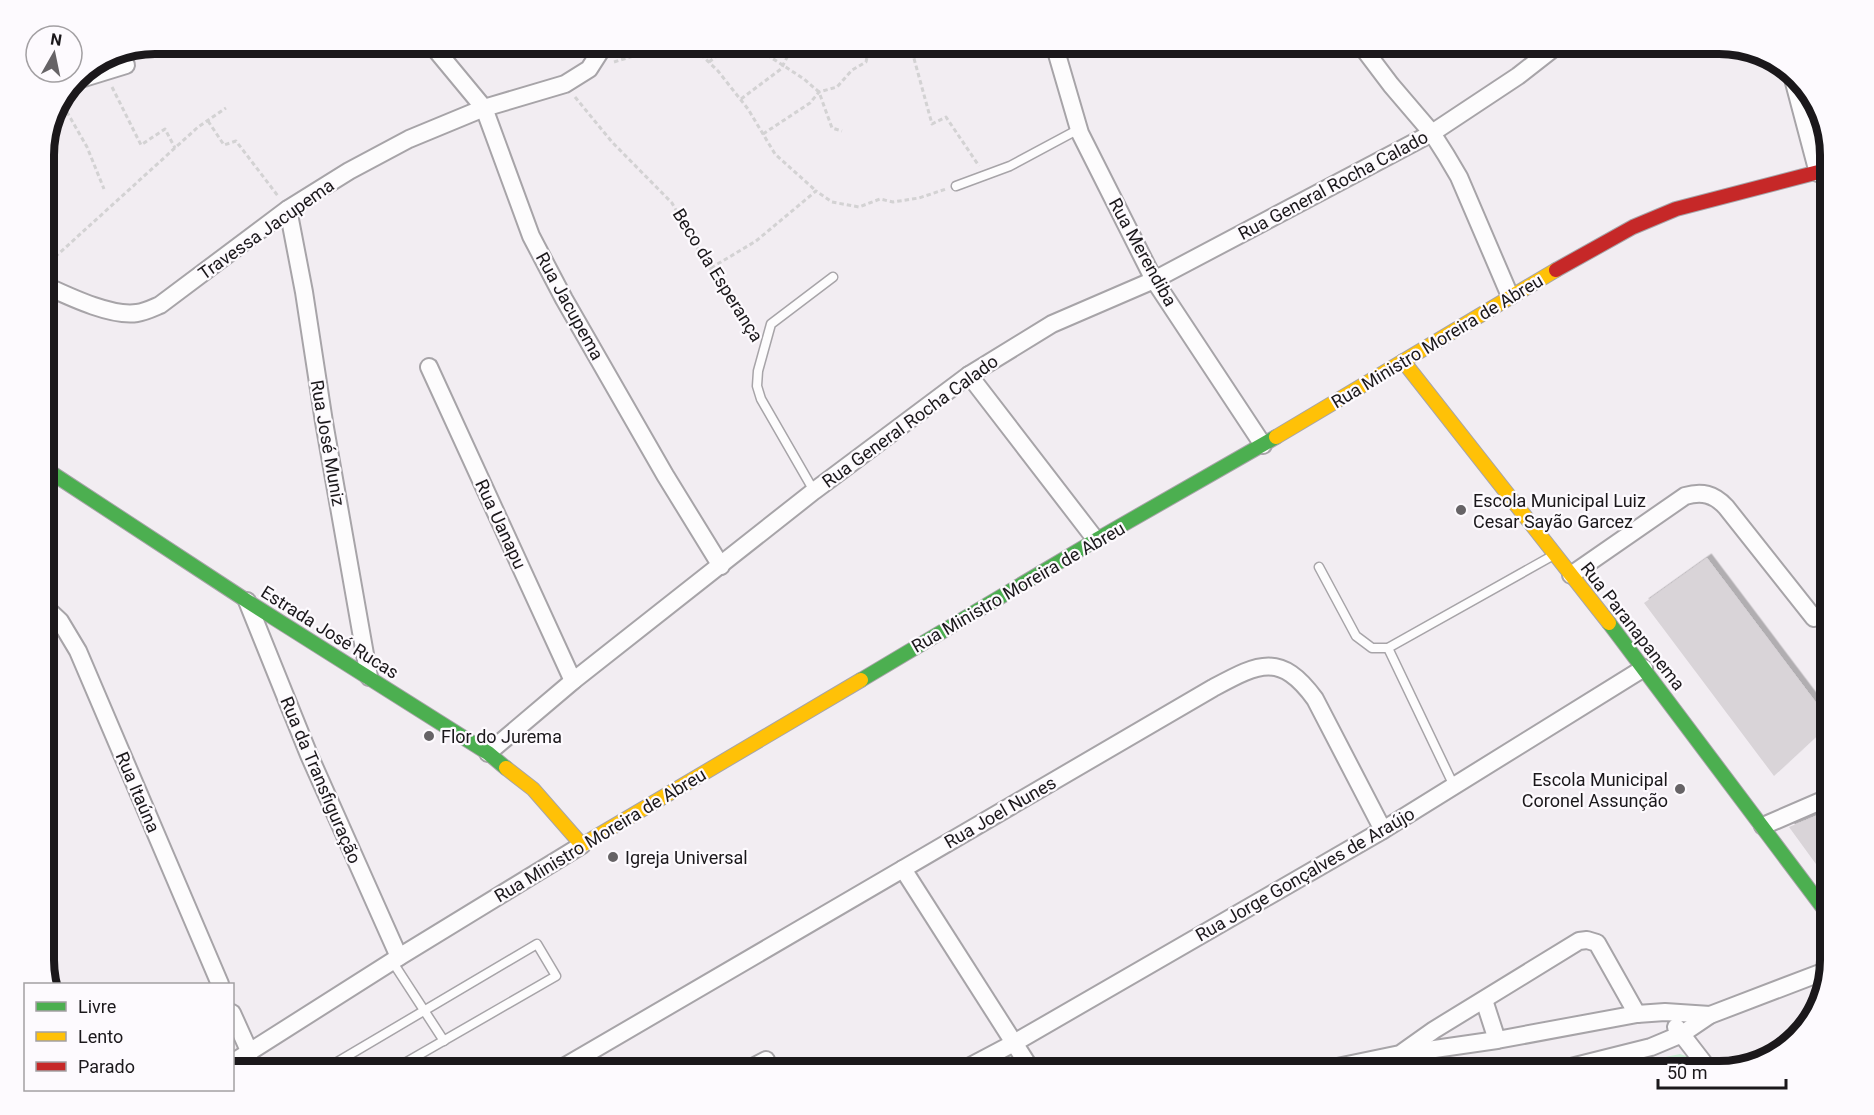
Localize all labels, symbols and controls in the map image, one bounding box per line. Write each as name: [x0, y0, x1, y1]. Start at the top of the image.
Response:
north arrow: [24, 24, 84, 84]
text: N: [49, 29, 63, 50]
street label: Rua General Rocha Calado: [1234, 126, 1432, 244]
street label: Travessa Jacupema: [194, 174, 338, 284]
street label: Rua Merendiba: [1105, 194, 1181, 310]
street label: Beco da Esperança: [669, 204, 767, 346]
street label: Rua Jacupema: [532, 249, 608, 363]
street label: Rua Ministro Moreira de Abreu: [1328, 269, 1546, 413]
street label: Rua General Rocha Calado: [818, 350, 1002, 492]
street label: Rua José Muniz: [307, 378, 349, 508]
street label: Rua Uanapu: [471, 476, 531, 572]
place label: Escola Municipal Luiz Cesar Sayão Garcez: [1473, 490, 1646, 532]
marker: Escola Municipal Luiz Cesar Sayão Garcez: [1454, 503, 1468, 517]
street label: Rua Ministro Moreira de Abreu: [908, 517, 1128, 657]
street label: Rua Paranapanema: [1577, 558, 1689, 694]
street label: Estrada José Rucas: [257, 581, 403, 683]
street label: Rua da Transfiguração: [276, 693, 366, 867]
place label: Flor do Jurema: [441, 726, 562, 747]
marker: Flor do Jurema: [422, 729, 436, 743]
street label: Rua Itaúna: [112, 749, 164, 835]
street label: Rua Ministro Moreira de Abreu: [491, 763, 709, 907]
place label: Escola Municipal Coronel Assunção: [1522, 769, 1668, 811]
street label: Rua Joel Nunes: [940, 772, 1060, 852]
marker: Escola Municipal Coronel Assunção: [1673, 782, 1687, 796]
street label: Rua Jorge Gonçalves de Araújo: [1192, 803, 1418, 945]
place label: Igreja Universal: [625, 847, 748, 868]
marker: Igreja Universal: [606, 850, 620, 864]
legend: [24, 983, 234, 1091]
text: Livre: [78, 996, 116, 1017]
text: Lento: [78, 1026, 123, 1047]
scale bar: [1658, 1052, 1786, 1090]
text: Parado: [78, 1056, 135, 1077]
text: 50 m: [1667, 1062, 1707, 1083]

